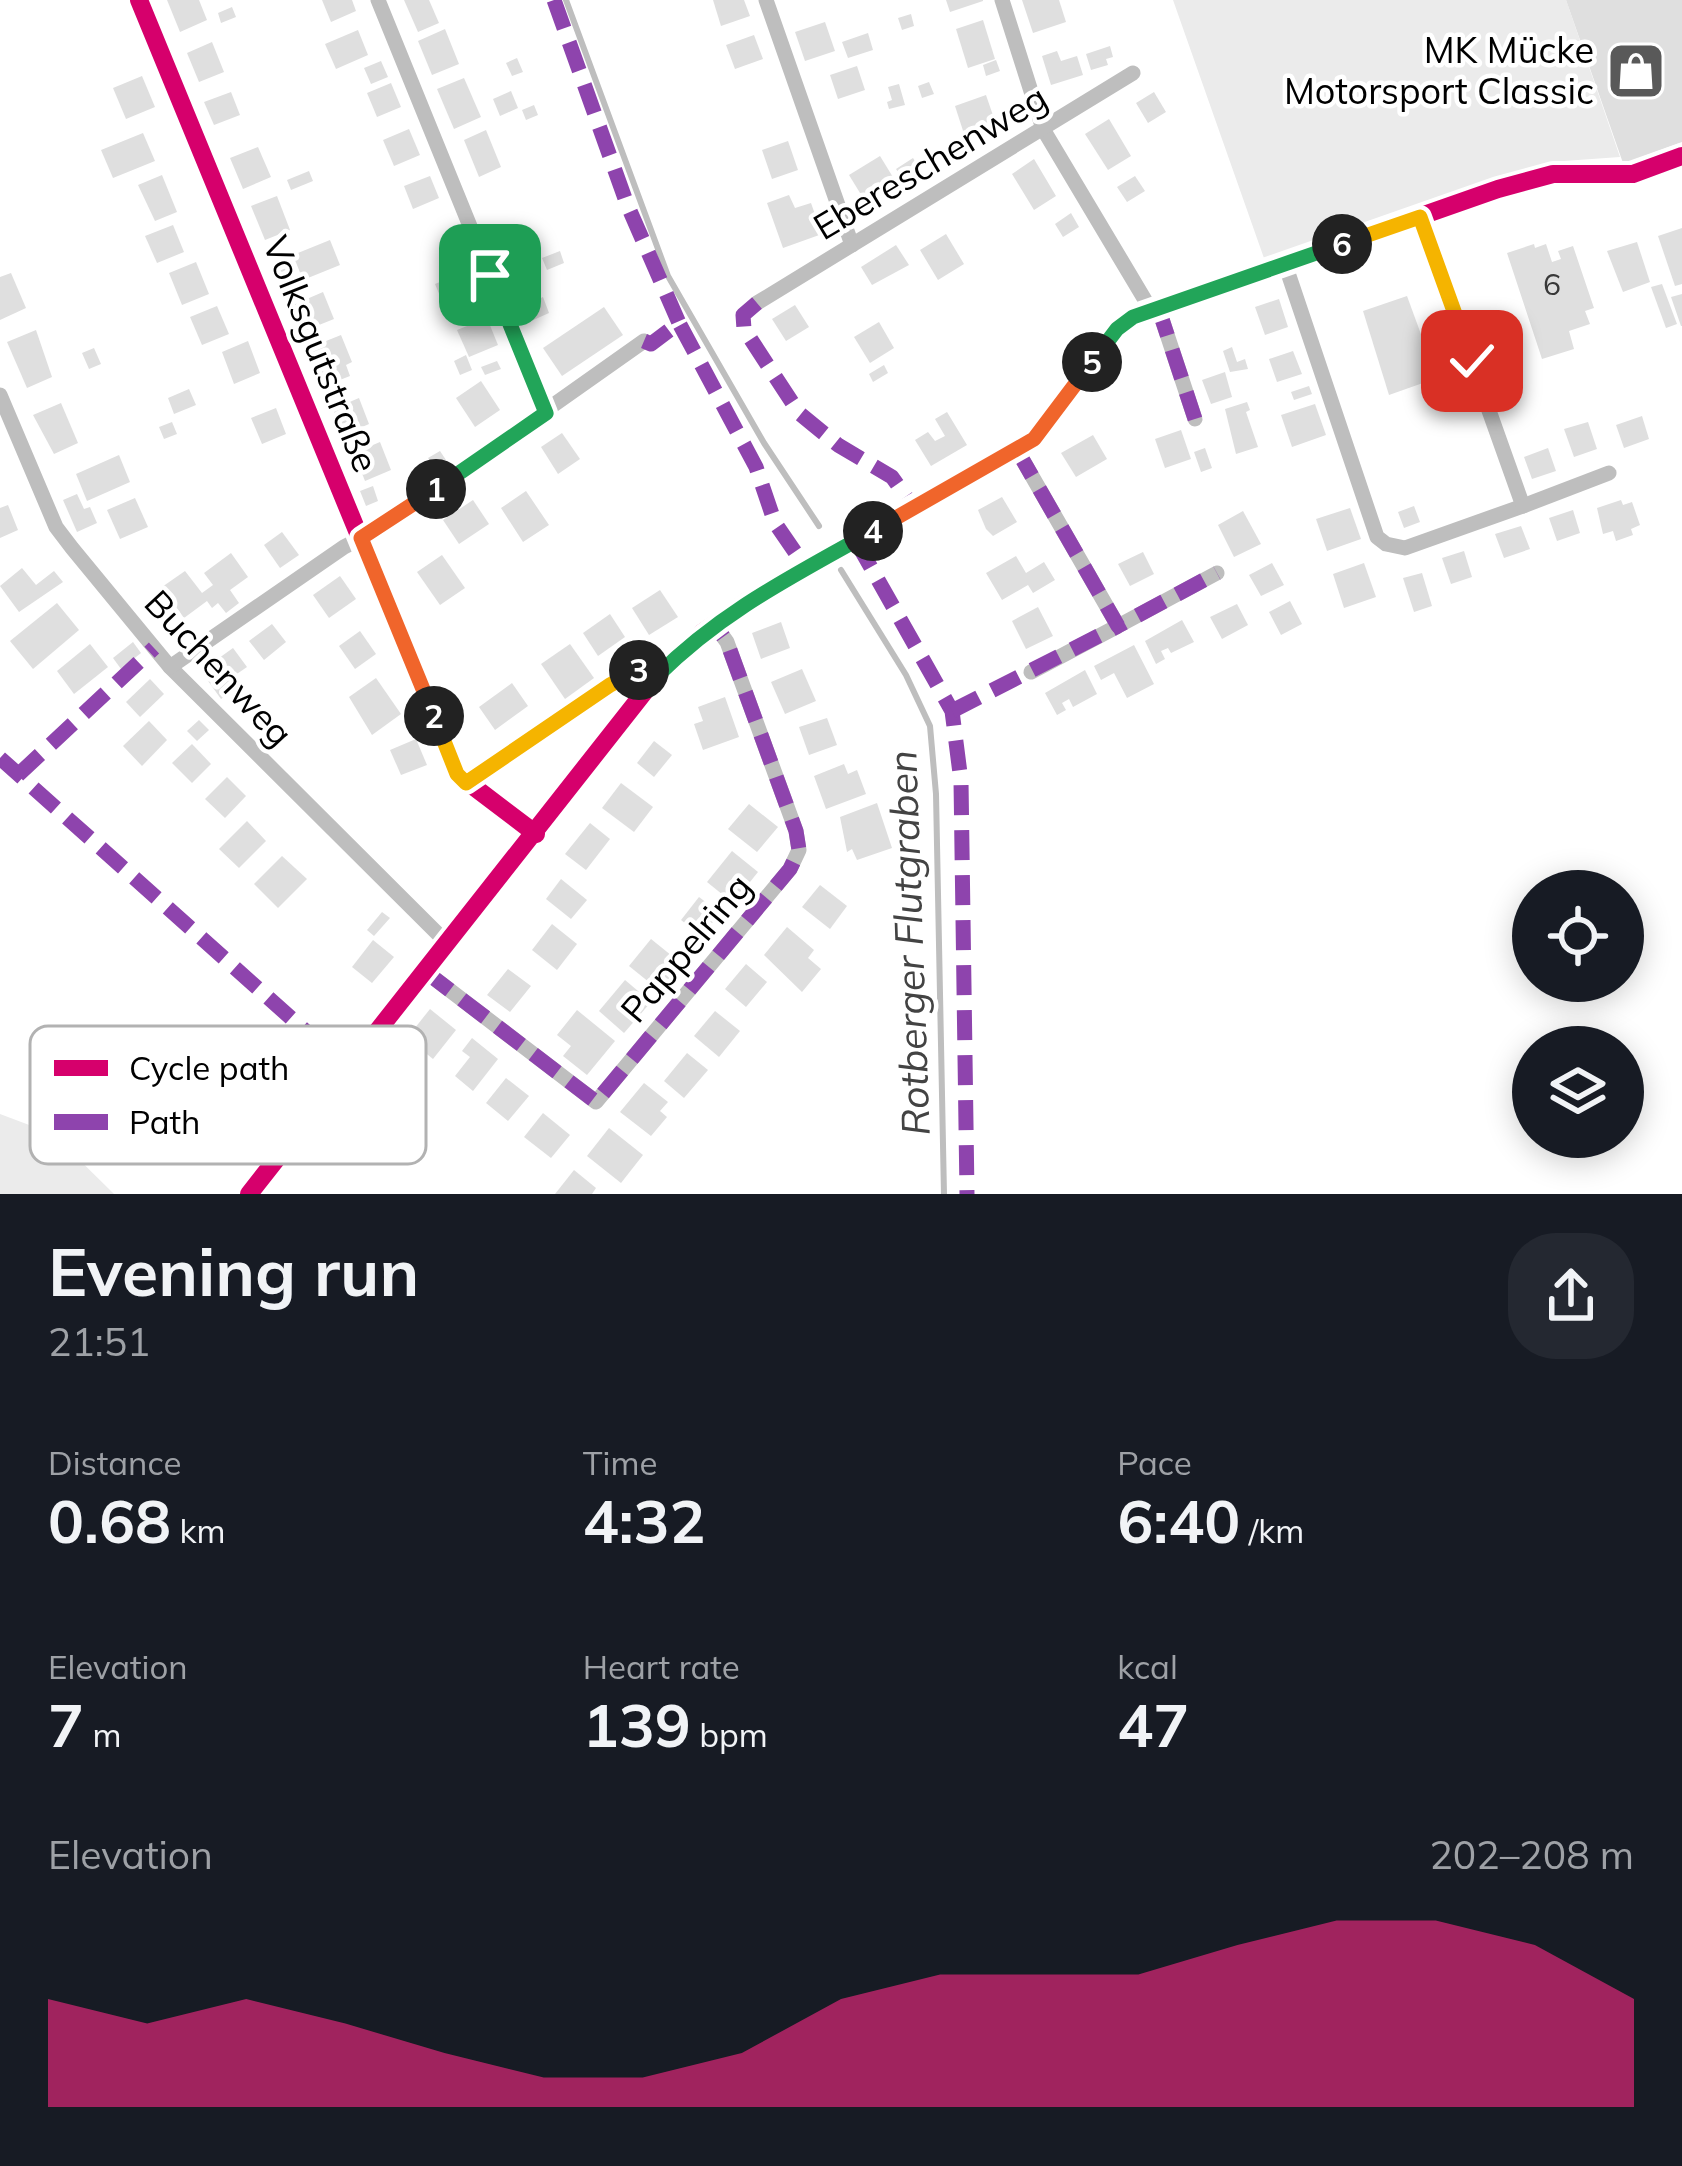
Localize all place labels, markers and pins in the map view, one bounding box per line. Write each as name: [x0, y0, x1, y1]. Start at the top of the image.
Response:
place label: MK Mücke Motorsport Classic: [1284, 27, 1594, 113]
shop icon: MK Mücke Motorsport Classic: [1605, 40, 1667, 102]
pin: 6: [1312, 214, 1372, 274]
pin: [439, 224, 541, 326]
pin: [1421, 310, 1523, 412]
pin: 5: [1062, 332, 1122, 392]
pin: 1: [406, 459, 466, 519]
pin: 4: [843, 501, 903, 561]
pin: 3: [609, 640, 669, 700]
pin: 2: [404, 686, 464, 746]

